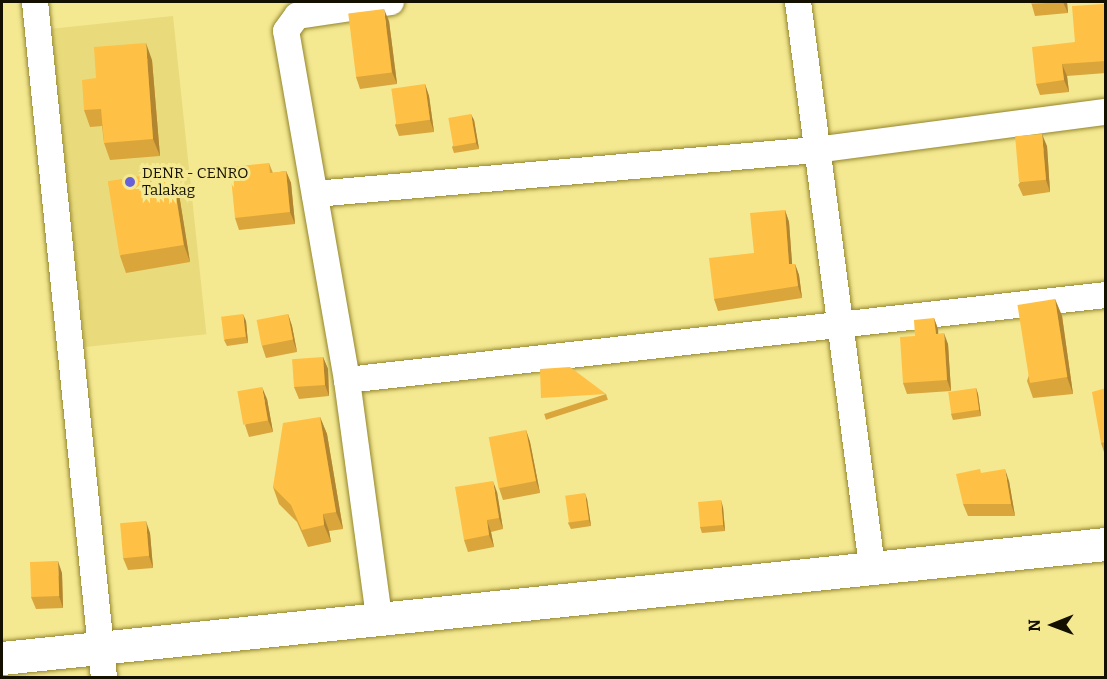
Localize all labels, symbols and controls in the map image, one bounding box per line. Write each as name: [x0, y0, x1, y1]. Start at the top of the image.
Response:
place label: DENR - CENRO Talakag: [142, 164, 248, 199]
marker: DENR - CENRO Talakag: [123, 175, 137, 189]
north arrow: [1023, 595, 1083, 655]
text: N: [1025, 619, 1044, 632]

